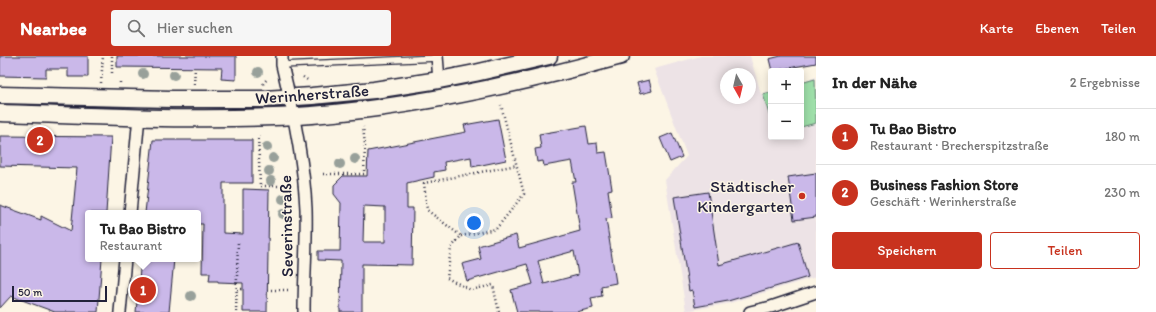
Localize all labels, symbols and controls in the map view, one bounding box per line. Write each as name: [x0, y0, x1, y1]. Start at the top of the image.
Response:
search box: [111, 10, 391, 46]
text: Nearbee: [20, 17, 87, 40]
icon: search: [125, 17, 147, 39]
text: Hier suchen: [157, 19, 233, 37]
text: Karte: [980, 20, 1013, 37]
text: Ebenen: [1035, 20, 1079, 37]
text: Teilen: [1101, 20, 1136, 37]
north arrow: [720, 68, 756, 104]
map controls: [768, 68, 804, 140]
button: +: [768, 68, 804, 104]
text: In der Nähe: [832, 72, 917, 92]
text: 2 Ergebnisse: [1070, 75, 1140, 90]
street label: Werinherstraße: [254, 80, 370, 108]
button: −: [768, 104, 804, 140]
text: Tu Bao Bistro: [870, 120, 956, 138]
pin: 2: [27, 125, 53, 155]
text: 1: [842, 129, 848, 144]
text: 180 m: [1105, 129, 1140, 144]
text: Restaurant · Brecherspitzstraße: [870, 138, 1049, 153]
street label: Severinstraße: [275, 175, 297, 277]
place label: Städtischer Kindergarten: [697, 176, 794, 216]
text: Business Fashion Store: [870, 176, 1018, 194]
text: 2: [842, 185, 848, 200]
text: 230 m: [1104, 185, 1140, 200]
marker: Städtischer Kindergarten: [797, 191, 807, 201]
text: Geschäft · Werinherstraße: [870, 194, 1016, 209]
popup: [85, 210, 201, 262]
your location: [464, 213, 484, 233]
text: Tu Bao Bistro: [100, 220, 186, 238]
button: Speichern: [832, 232, 982, 269]
button: Teilen: [990, 232, 1140, 269]
text: Restaurant: [100, 238, 162, 253]
pin: 1: [130, 275, 156, 305]
scale bar: [12, 284, 107, 303]
text: 50 m: [18, 286, 42, 299]

